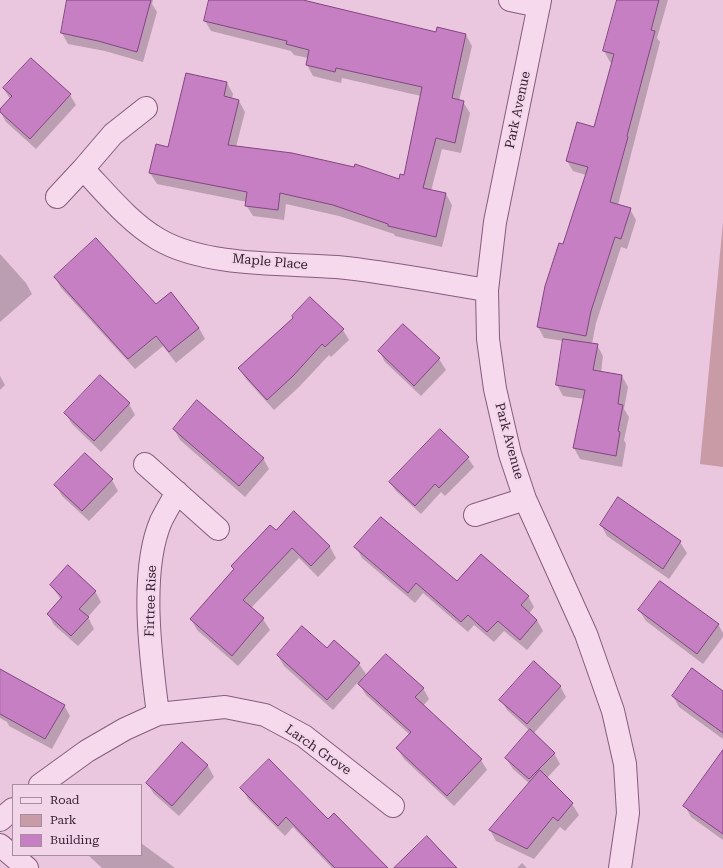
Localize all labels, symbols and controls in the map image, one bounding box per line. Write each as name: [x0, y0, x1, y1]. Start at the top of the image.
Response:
street label: Park Avenue: [502, 70, 534, 150]
street label: Maple Place: [232, 251, 308, 273]
street label: Park Avenue: [491, 401, 527, 481]
street label: Firtree Rise: [142, 565, 160, 637]
street label: Larch Grove: [282, 722, 354, 778]
legend: [12, 784, 142, 856]
text: Road: [50, 793, 79, 807]
text: Park: [50, 813, 76, 827]
text: Building: [50, 833, 99, 847]

